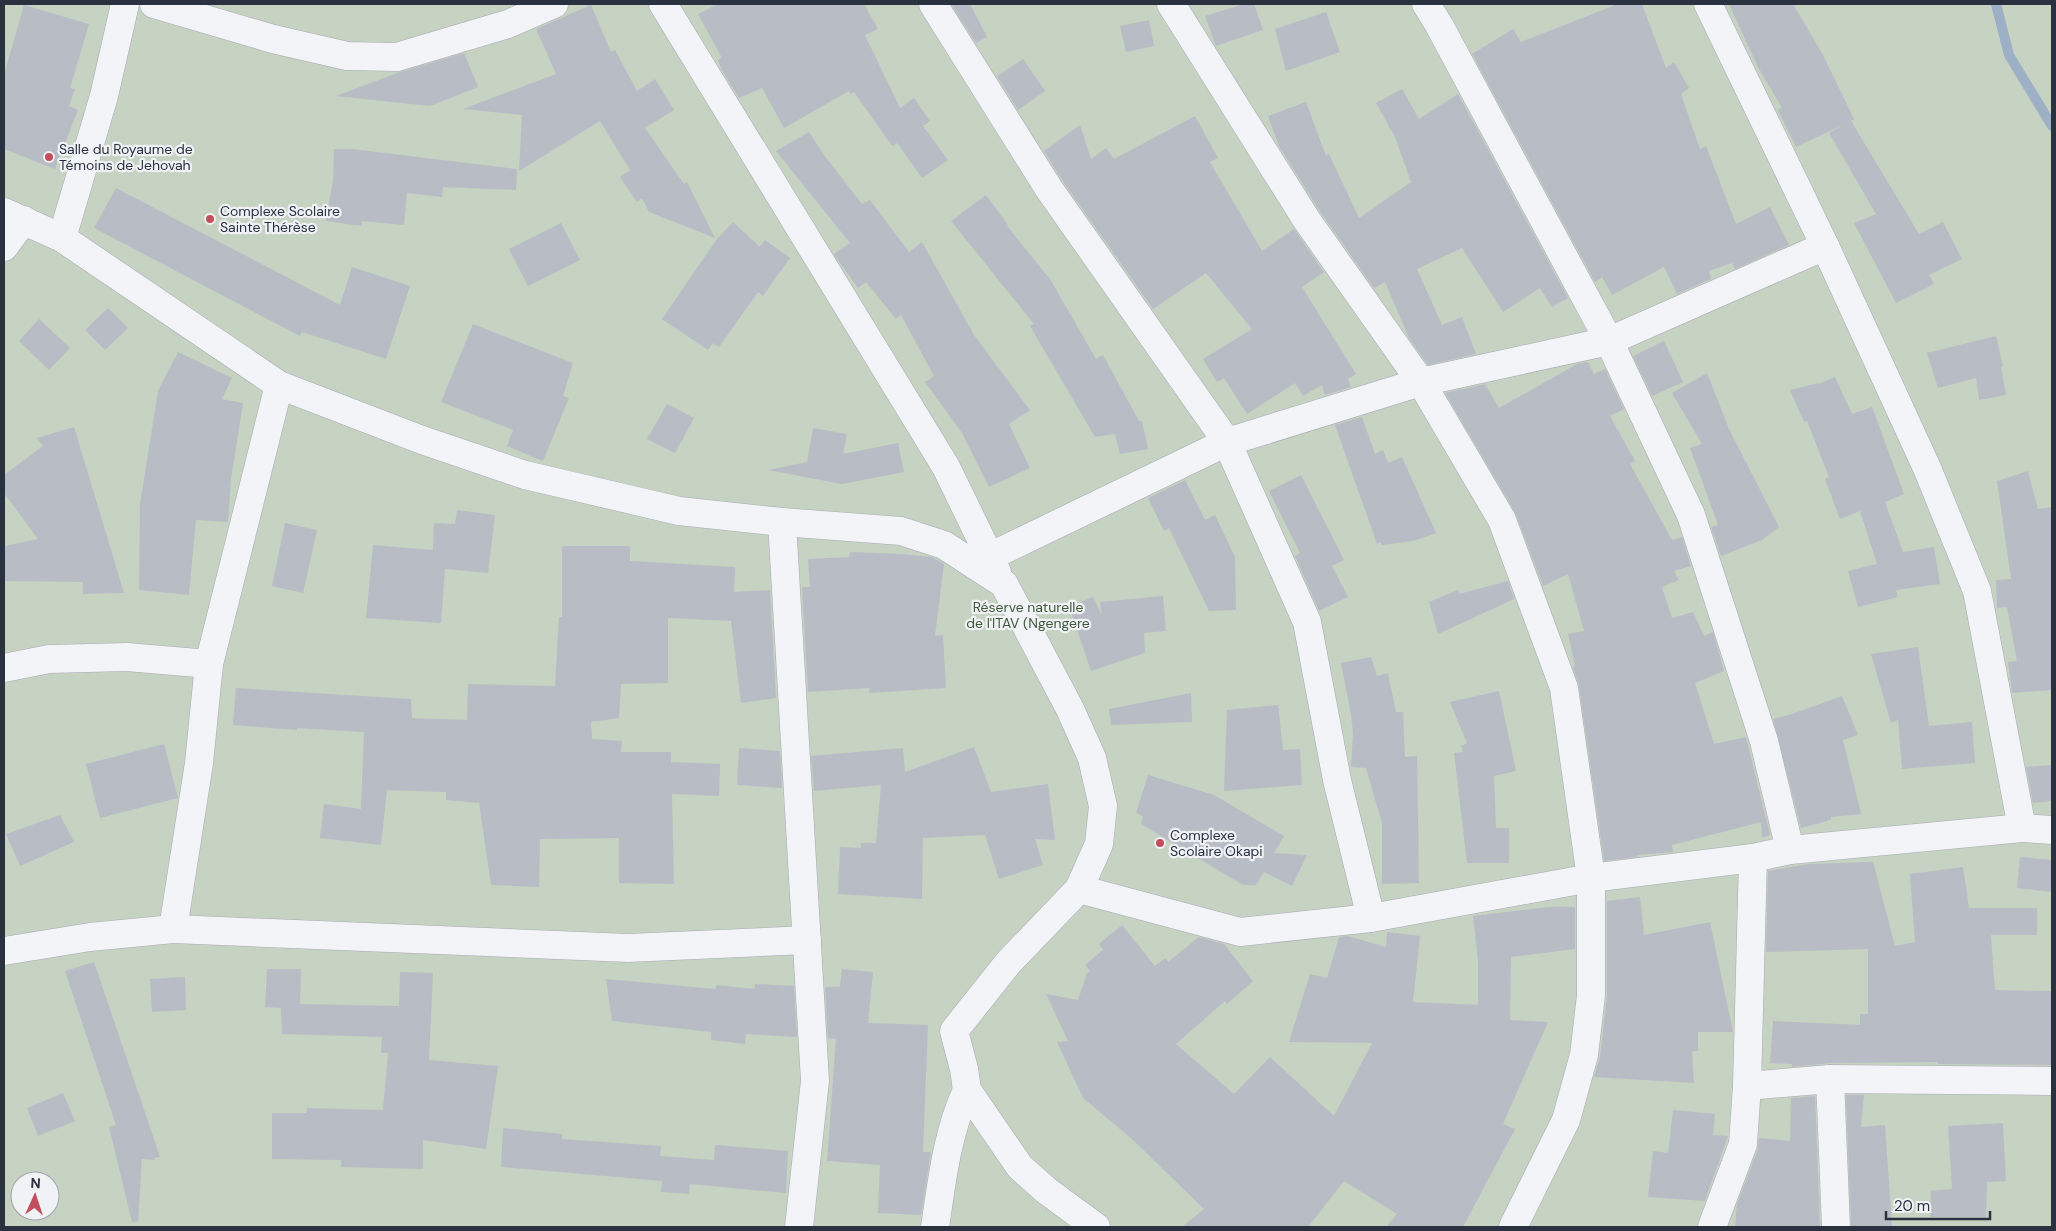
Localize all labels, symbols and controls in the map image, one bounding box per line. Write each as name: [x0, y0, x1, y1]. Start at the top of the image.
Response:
place label: Salle du Royaume de Témoins de Jehovah: [59, 140, 193, 174]
marker: Salle du Royaume de Témoins de Jehovah: [43, 151, 55, 163]
place label: Complexe Scolaire Sainte Thérèse: [220, 202, 340, 236]
marker: Complexe Scolaire Sainte Thérèse: [204, 213, 216, 225]
park label: Réserve naturelle de l'ITAV (Ngengere: [966, 598, 1090, 632]
place label: Complexe Scolaire Okapi: [1170, 826, 1263, 860]
marker: Complexe Scolaire Okapi: [1154, 837, 1166, 849]
north arrow: [10, 1171, 60, 1221]
text: N: [30, 1174, 41, 1192]
scale bar: [1886, 1188, 1990, 1220]
text: 20 m: [1894, 1196, 1930, 1216]

